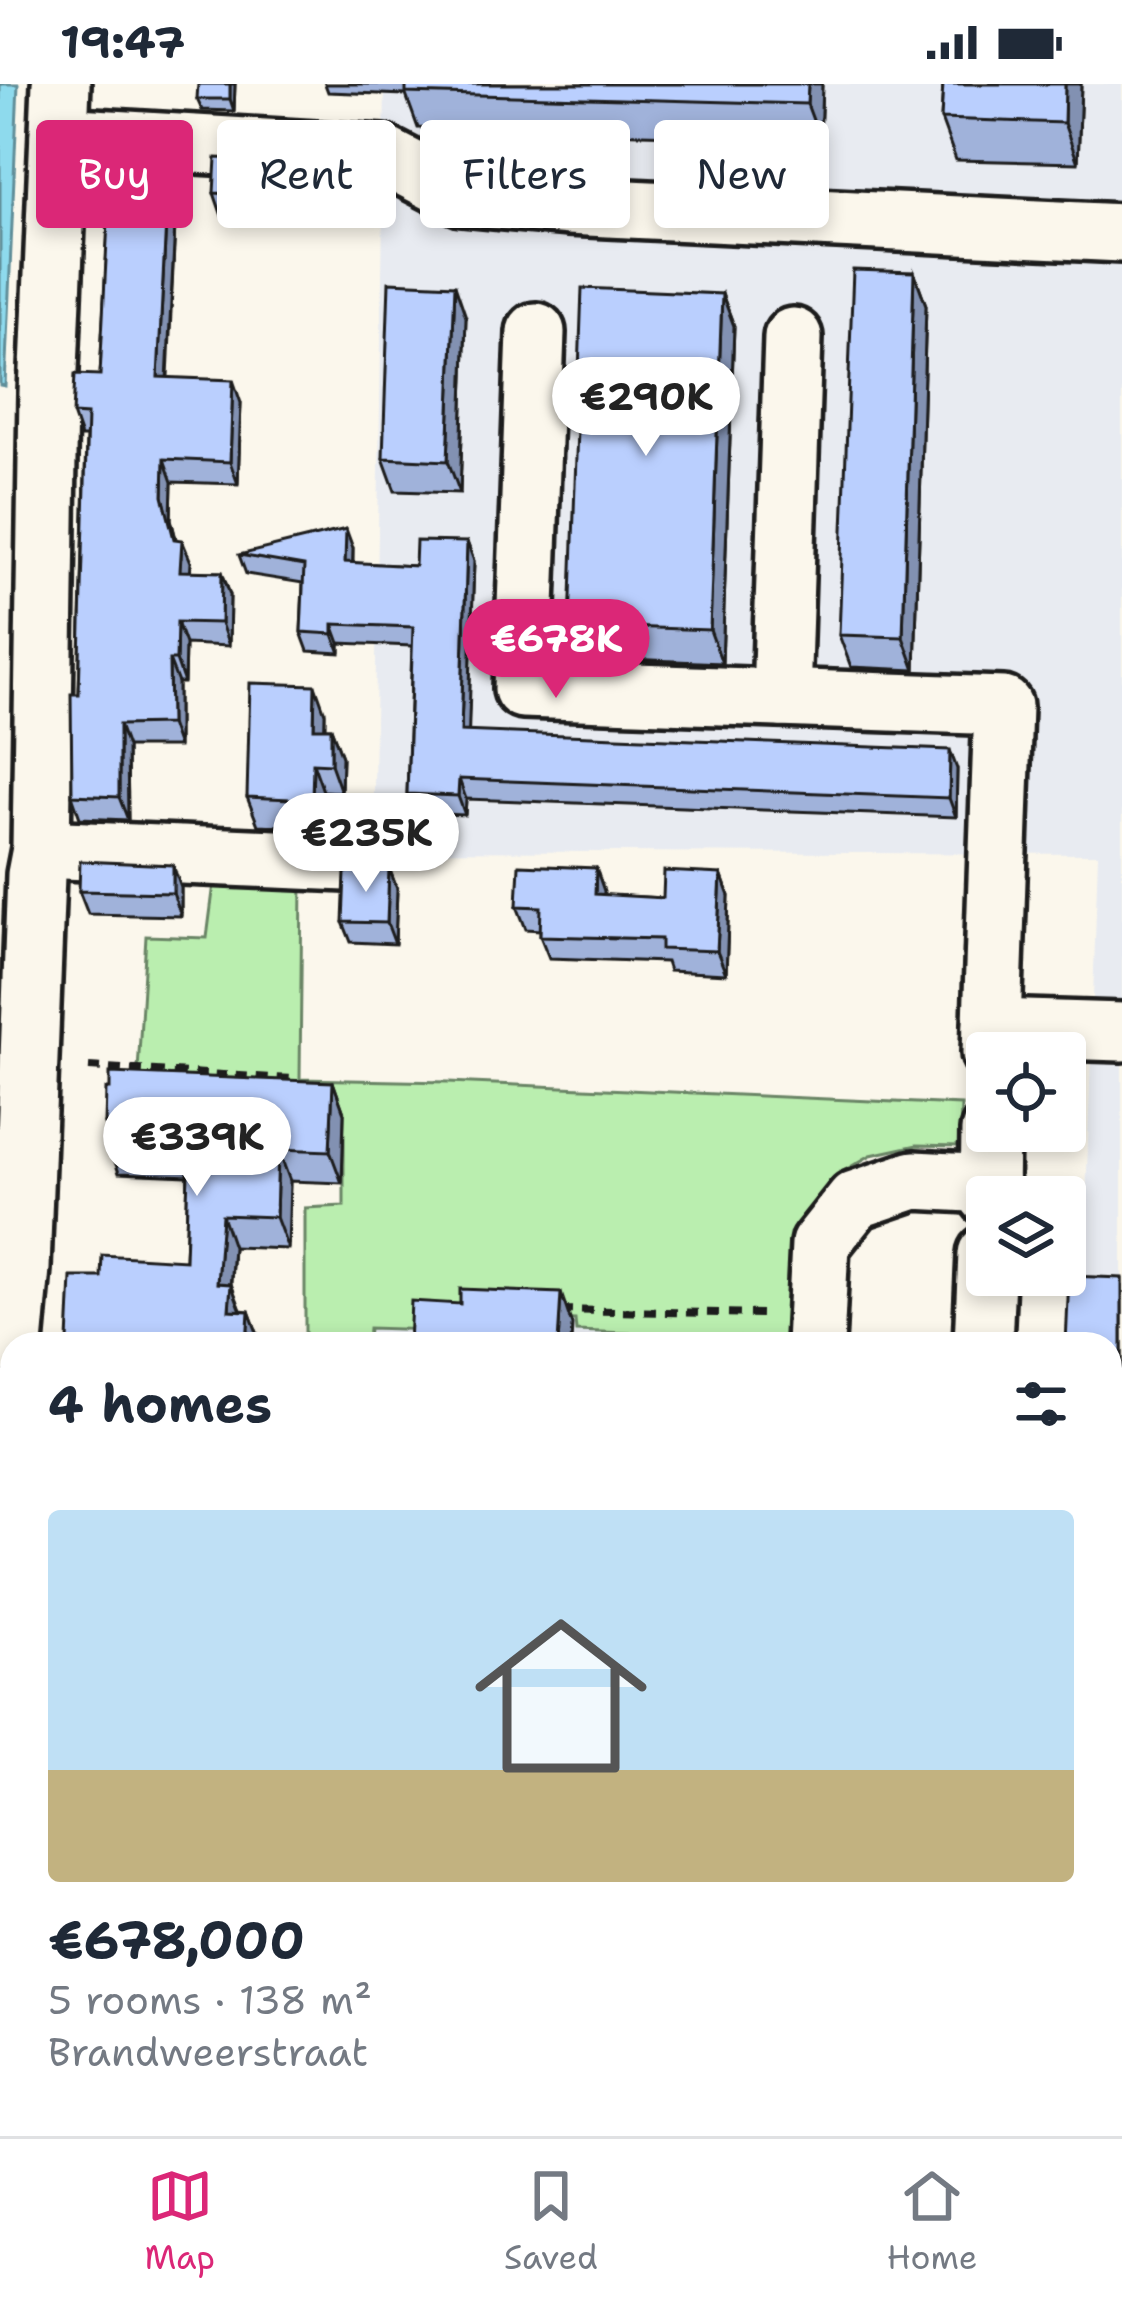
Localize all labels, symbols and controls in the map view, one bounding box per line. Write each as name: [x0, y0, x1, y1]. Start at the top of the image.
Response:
text: 19:47: [60, 12, 185, 72]
chip: Buy: [36, 120, 193, 228]
chip: Rent: [217, 120, 396, 228]
chip: Filters: [420, 120, 630, 228]
chip: New: [654, 120, 829, 228]
pin: €290K: [562, 357, 730, 459]
text: €290K: [579, 370, 713, 422]
pin: €678K: [472, 599, 640, 701]
text: €678K: [490, 612, 622, 664]
pin: €235K: [282, 793, 450, 895]
text: €235K: [300, 806, 432, 858]
map controls: [966, 1032, 1086, 1296]
button: locate: [966, 1032, 1086, 1152]
pin: €339K: [113, 1097, 281, 1199]
text: €339K: [130, 1110, 264, 1162]
button: layers: [966, 1176, 1086, 1296]
text: 4 homes: [48, 1370, 272, 1438]
icon: filters: [1008, 1371, 1074, 1437]
icon: home: [453, 1588, 669, 1804]
text: €678,000: [48, 1906, 305, 1974]
text: 5 rooms · 138 m²: [48, 1974, 372, 2026]
text: Brandweerstraat: [48, 2026, 368, 2078]
tab: Map: [144, 2163, 215, 2280]
tab: Saved: [504, 2163, 598, 2280]
tab: Home: [887, 2163, 977, 2280]

